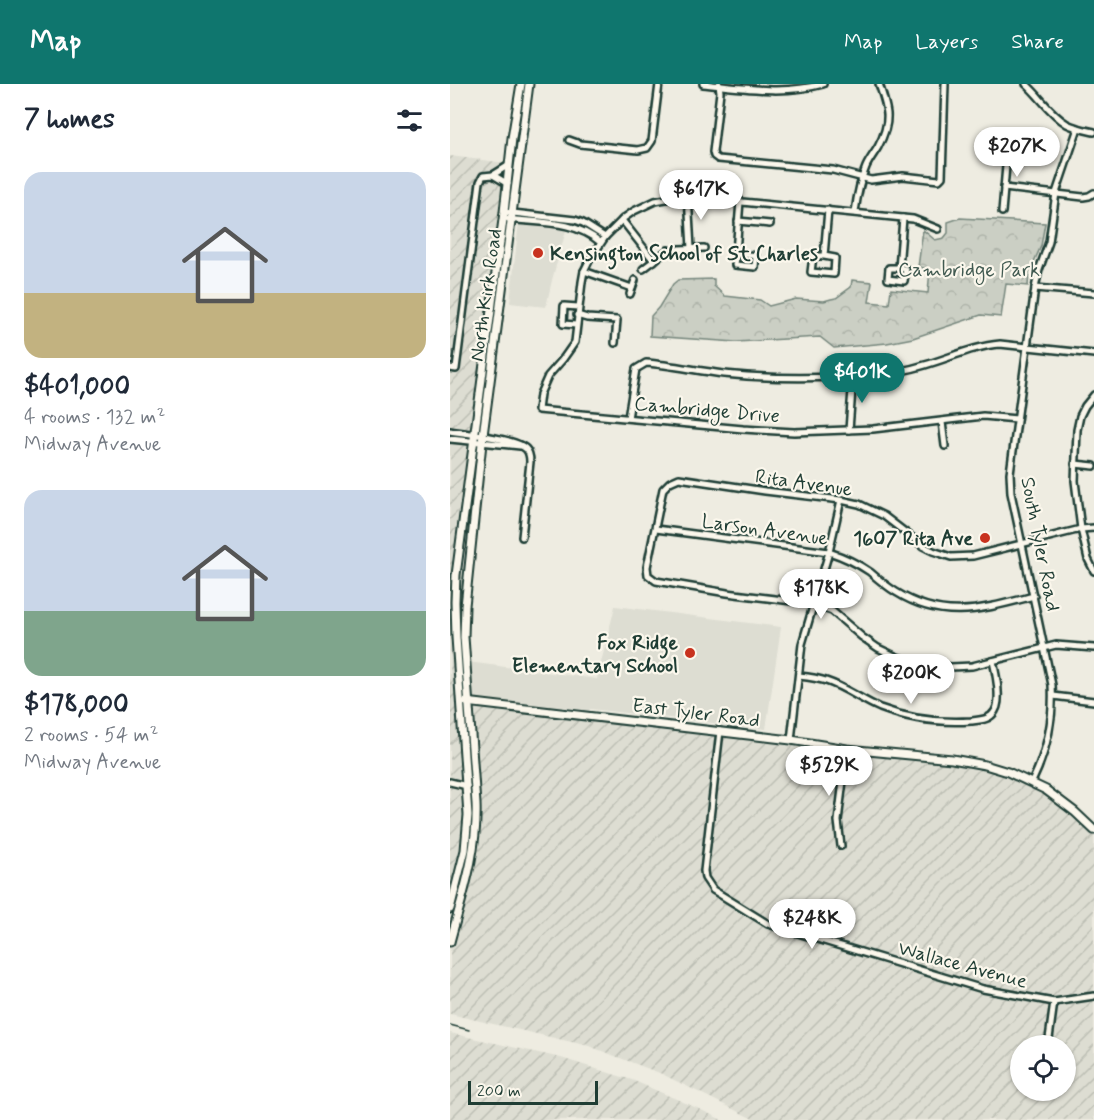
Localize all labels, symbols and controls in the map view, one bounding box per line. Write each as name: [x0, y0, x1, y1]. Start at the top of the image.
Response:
text: Map: [30, 24, 81, 61]
text: Map: [844, 28, 882, 56]
text: Layers: [915, 28, 978, 56]
text: Share: [1011, 28, 1064, 56]
text: 7 homes: [24, 103, 115, 137]
icon: filters: [393, 104, 426, 137]
pin: $207K: [975, 127, 1059, 178]
text: $207K: [988, 133, 1046, 160]
pin: $617K: [659, 170, 743, 221]
text: $617K: [673, 176, 729, 203]
icon: home: [171, 211, 279, 319]
street label: North Kirk Road: [464, 227, 509, 363]
place label: Kensington School of St Charles: [550, 241, 818, 270]
marker: Kensington School of St Charles: [531, 246, 545, 260]
park label: Cambridge Park: [898, 257, 1040, 285]
pin: $401K: [820, 353, 904, 404]
text: $401K: [834, 359, 890, 386]
text: $401,000: [24, 370, 130, 404]
street label: Cambridge Drive: [633, 391, 781, 431]
text: 4 rooms · 132 m²: [24, 404, 165, 431]
text: Midway Avenue: [24, 431, 161, 458]
street label: Rita Avenue: [753, 463, 854, 504]
street label: South Tyler Road: [1013, 475, 1066, 614]
street label: Larson Avenue: [700, 508, 830, 553]
place label: 1607 Rita Ave: [853, 526, 973, 553]
icon: home: [171, 529, 279, 637]
marker: 1607 Rita Ave: [978, 531, 992, 545]
pin: $178K: [779, 569, 863, 620]
text: $178K: [793, 575, 849, 602]
place label: Fox Ridge Elementary School: [512, 630, 679, 680]
marker: Fox Ridge Elementary School: [683, 646, 697, 660]
pin: $200K: [869, 654, 953, 705]
text: $200K: [881, 660, 941, 687]
text: $178,000: [24, 688, 129, 722]
street label: East Tyler Road: [631, 692, 761, 735]
text: 2 rooms · 54 m²: [24, 722, 158, 749]
pin: $529K: [787, 746, 871, 797]
text: Midway Avenue: [24, 749, 161, 776]
text: $529K: [800, 752, 858, 779]
pin: $248K: [770, 899, 854, 950]
text: $248K: [783, 905, 841, 932]
street label: Wallace Avenue: [895, 935, 1030, 996]
map controls: [1010, 1035, 1076, 1101]
button: locate: [1010, 1035, 1076, 1101]
scale bar: [468, 1078, 598, 1106]
text: 200 m: [477, 1081, 521, 1102]

